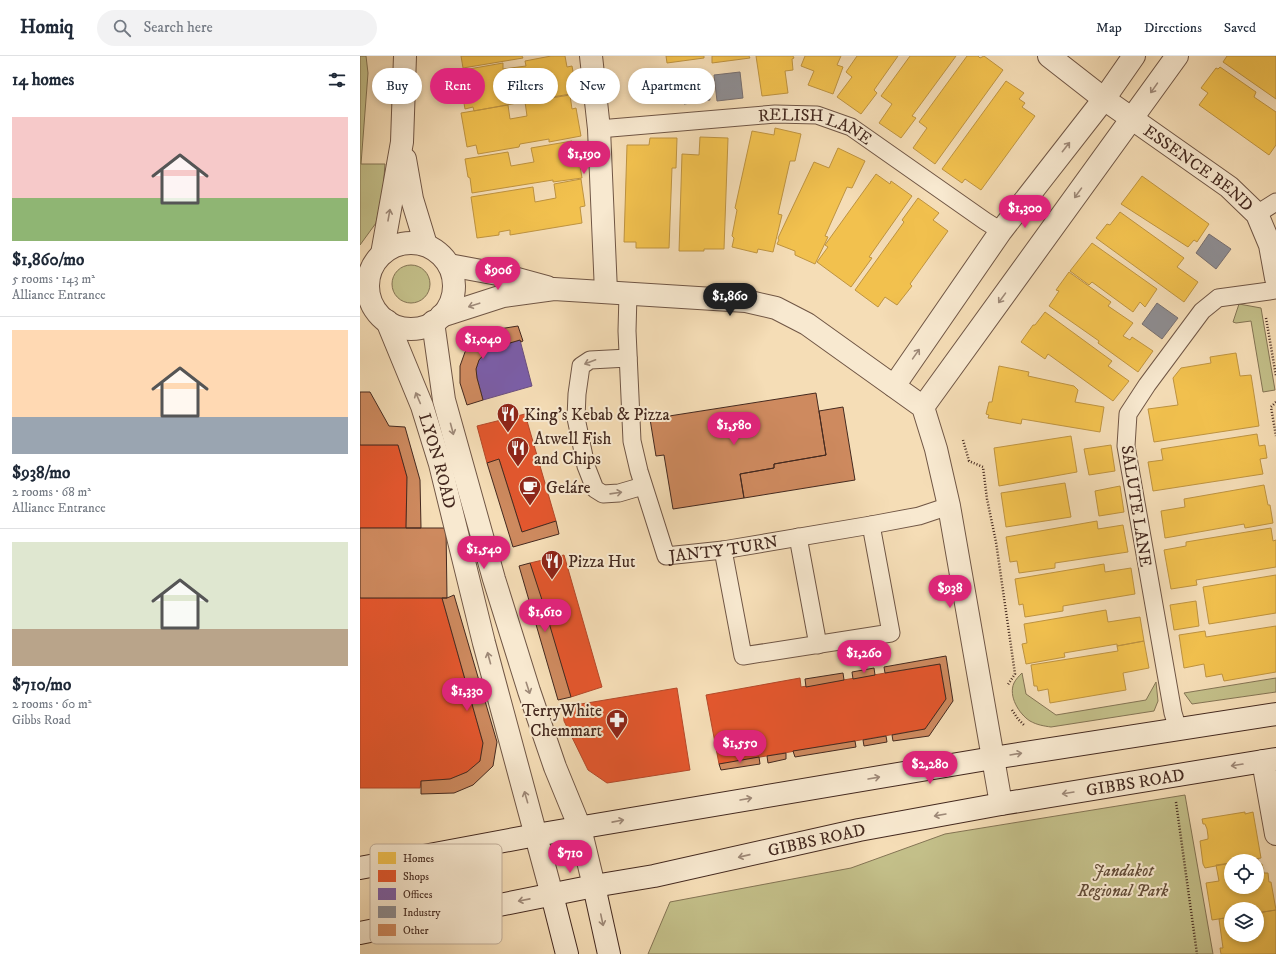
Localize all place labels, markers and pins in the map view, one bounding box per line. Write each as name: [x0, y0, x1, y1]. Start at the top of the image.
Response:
pin: $1,190: [551, 141, 617, 175]
pin: $1,300: [992, 195, 1058, 229]
pin: $906: [474, 257, 522, 291]
pin: $1,860: [697, 283, 763, 317]
pin: $1,040: [450, 326, 516, 360]
restaurant icon: King's Kebab & Pizza: [495, 401, 521, 434]
place label: King's Kebab & Pizza: [524, 404, 670, 426]
pin: $1,580: [701, 412, 767, 446]
place label: Atwell Fish and Chips: [534, 428, 611, 470]
restaurant icon: Atwell Fish and Chips: [505, 435, 531, 468]
cafe icon: Geláre: [517, 474, 543, 507]
place label: Geláre: [546, 477, 591, 499]
pin: $1,540: [451, 536, 517, 570]
restaurant icon: Pizza Hut: [539, 548, 565, 581]
place label: Pizza Hut: [568, 551, 636, 573]
pin: $938: [926, 575, 974, 609]
pin: $1,610: [512, 599, 578, 633]
pin: $1,260: [831, 640, 897, 674]
pin: $1,330: [434, 678, 500, 712]
place label: TerryWhite Chemmart: [522, 700, 603, 742]
pharmacy icon: TerryWhite Chemmart: [604, 707, 630, 740]
pin: $1,550: [707, 730, 773, 764]
pin: $2,280: [897, 751, 963, 785]
pin: $710: [546, 840, 594, 874]

